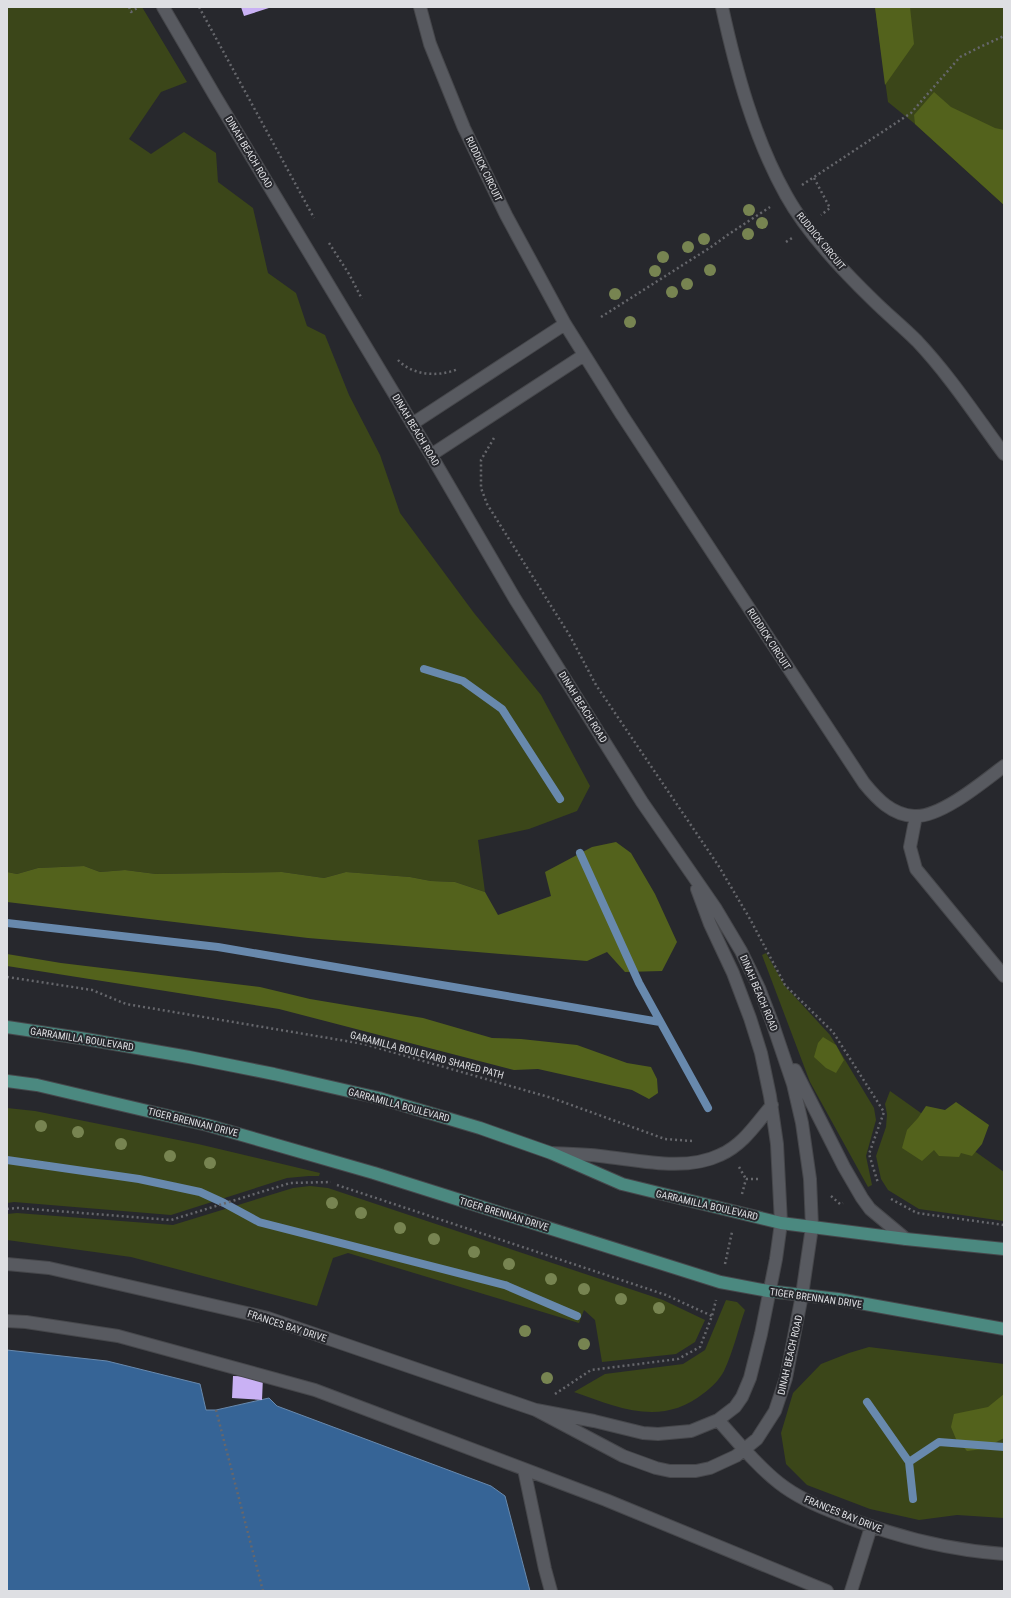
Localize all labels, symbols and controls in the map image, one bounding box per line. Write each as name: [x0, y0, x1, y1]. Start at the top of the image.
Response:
street label: DINAH BEACH ROAD: [223, 114, 275, 190]
street label: RUDDICK CIRCUIT: [464, 135, 504, 203]
street label: RUDDICK CIRCUIT: [795, 210, 847, 272]
street label: DINAH BEACH ROAD: [390, 392, 442, 468]
street label: RUDDICK CIRCUIT: [745, 606, 793, 672]
street label: DINAH BEACH ROAD: [557, 669, 609, 745]
street label: DINAH BEACH ROAD: [738, 953, 780, 1033]
street label: GARRAMILLA BOULEVARD: [29, 1025, 135, 1053]
street label: GARAMILLA BOULEVARD SHARED PATH: [349, 1029, 505, 1081]
street label: GARRAMILLA BOULEVARD: [347, 1086, 451, 1124]
street label: TIGER BRENNAN DRIVE: [147, 1105, 239, 1139]
street label: GARRAMILLA BOULEVARD: [655, 1188, 759, 1222]
street label: TIGER BRENNAN DRIVE: [458, 1195, 550, 1233]
street label: TIGER BRENNAN DRIVE: [769, 1286, 863, 1310]
street label: FRANCES BAY DRIVE: [246, 1308, 328, 1344]
street label: DINAH BEACH ROAD: [775, 1314, 805, 1396]
street label: FRANCES BAY DRIVE: [803, 1493, 883, 1535]

